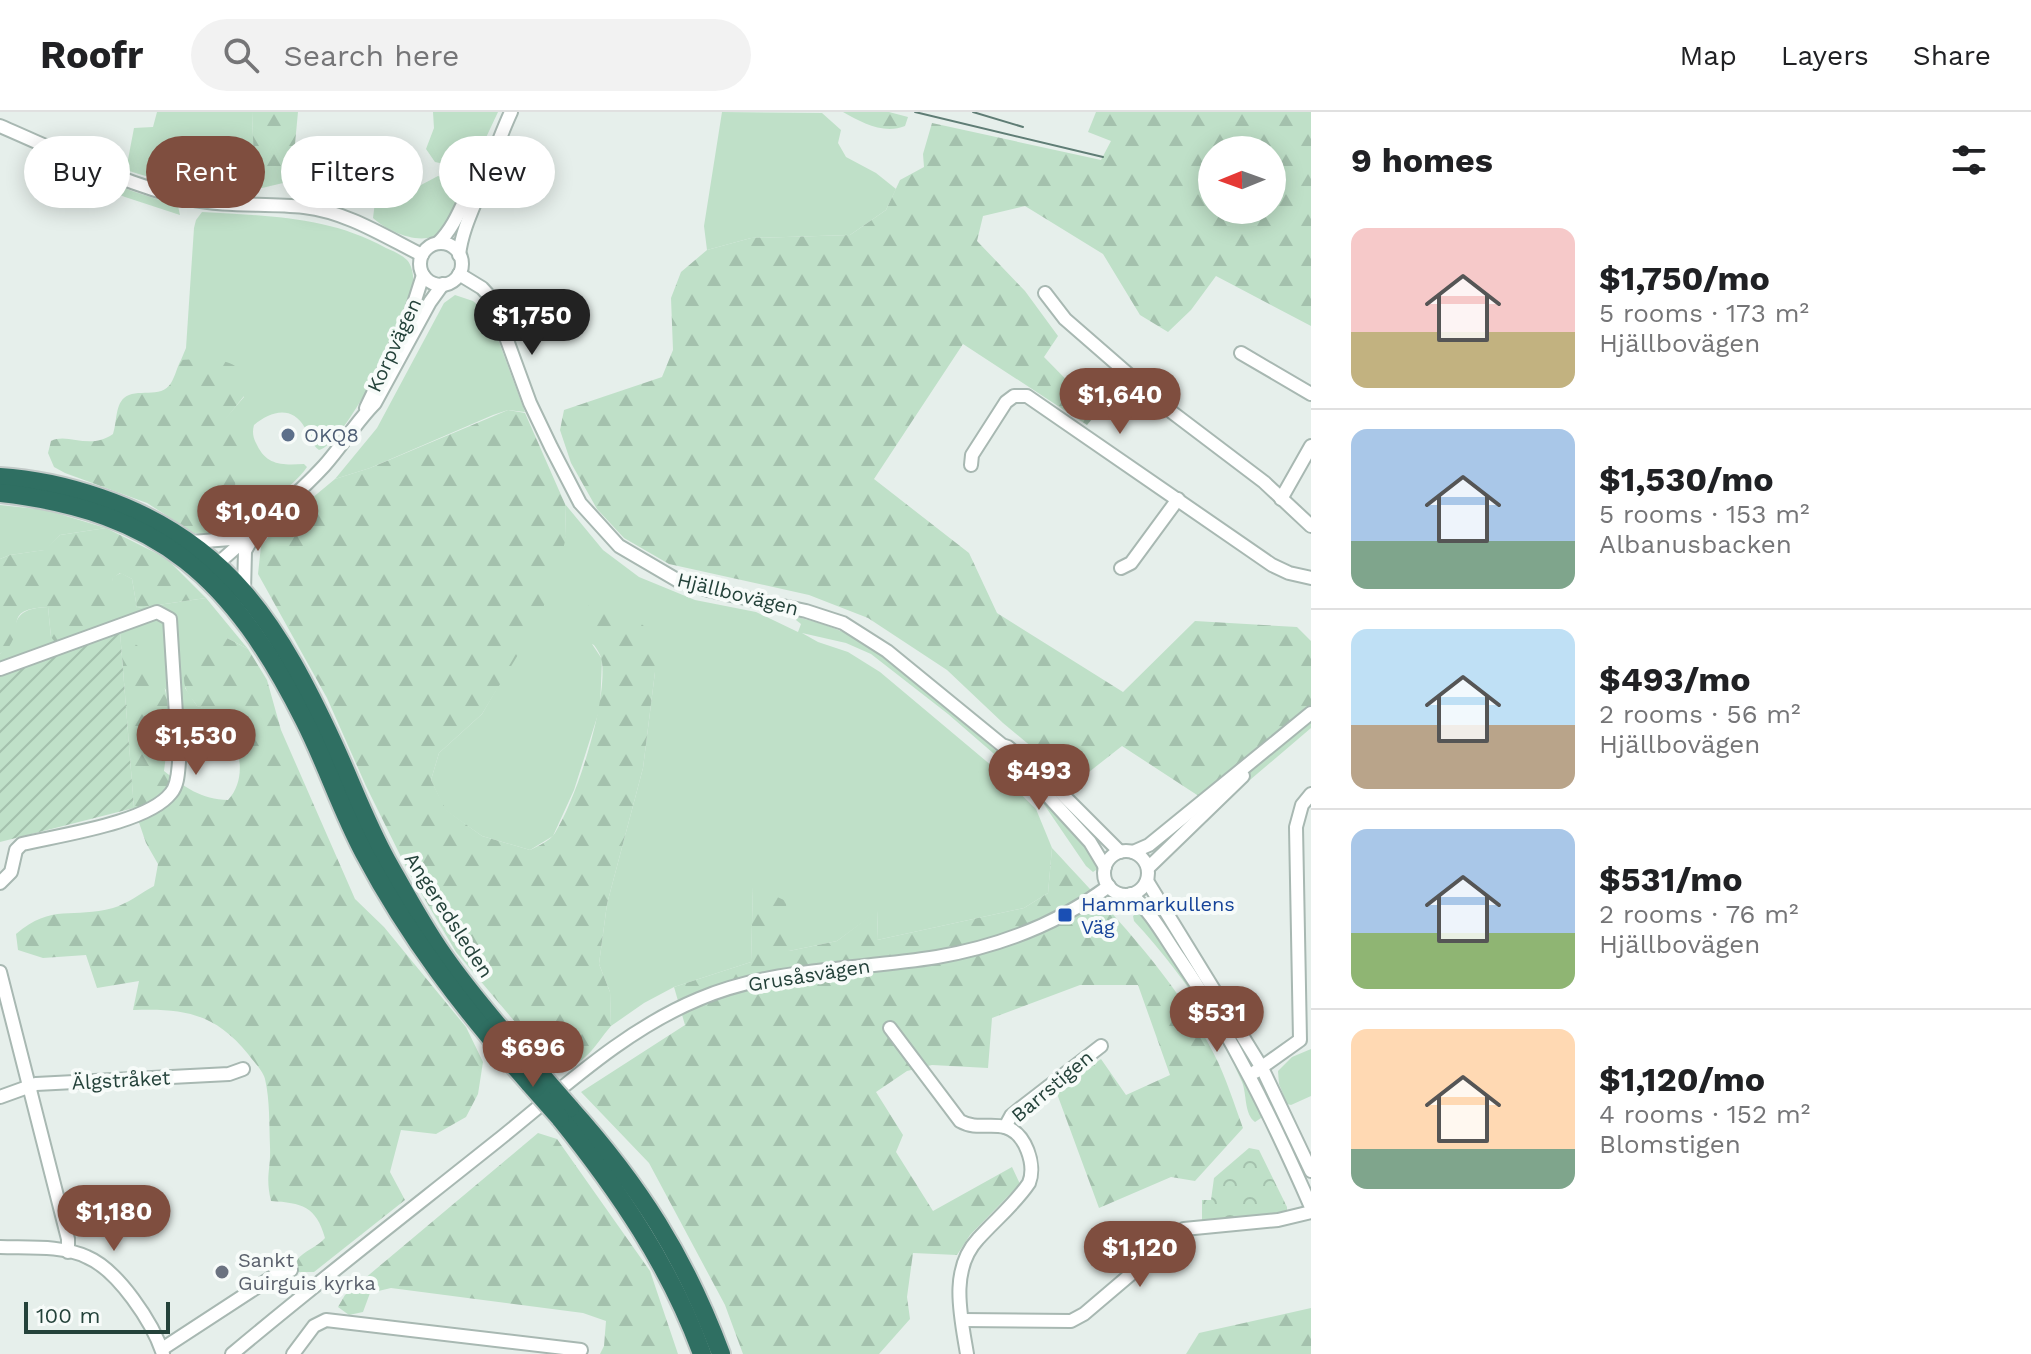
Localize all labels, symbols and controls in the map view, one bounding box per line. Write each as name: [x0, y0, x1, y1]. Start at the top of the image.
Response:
search box: [191, 19, 751, 91]
text: Roofr: [40, 33, 143, 77]
icon: search: [219, 33, 263, 77]
text: Search here: [283, 38, 459, 73]
text: Map: [1680, 39, 1737, 72]
text: Layers: [1781, 39, 1869, 72]
text: Share: [1913, 39, 1991, 72]
chip: Buy: [24, 136, 130, 208]
chip: Rent: [146, 136, 265, 208]
chip: Filters: [281, 136, 423, 208]
chip: New: [439, 136, 555, 208]
north arrow: [1198, 136, 1286, 224]
map controls: [1198, 136, 1286, 224]
icon: filters: [1947, 138, 1991, 182]
text: 9 homes: [1351, 140, 1493, 180]
text: $1,750/mo: [1599, 258, 1770, 298]
icon: home: [1415, 260, 1511, 356]
pin: $1,750: [467, 289, 597, 357]
street label: Korpvägen: [362, 294, 426, 396]
text: 5 rooms · 173 m²: [1599, 298, 1809, 328]
text: $1,750: [492, 300, 572, 330]
text: Hjällbovägen: [1599, 328, 1760, 358]
pin: $1,640: [1055, 368, 1185, 436]
text: $1,640: [1078, 379, 1162, 409]
place label: OKQ8: [304, 423, 359, 447]
marker: OKQ8: [279, 426, 297, 444]
text: $1,530/mo: [1599, 459, 1774, 499]
icon: home: [1415, 461, 1511, 557]
pin: $1,040: [193, 485, 323, 553]
text: $1,040: [215, 496, 301, 526]
text: 5 rooms · 153 m²: [1599, 499, 1810, 529]
text: Albanusbacken: [1599, 529, 1792, 559]
street label: Hjällbovägen: [675, 567, 801, 621]
text: $493/mo: [1599, 659, 1751, 699]
icon: home: [1415, 661, 1511, 757]
text: 2 rooms · 56 m²: [1599, 699, 1801, 729]
pin: $1,530: [131, 709, 261, 777]
text: $1,530: [155, 720, 237, 750]
text: Hjällbovägen: [1599, 729, 1760, 759]
pin: $493: [992, 744, 1086, 812]
text: $493: [1007, 755, 1071, 785]
street label: Angeredsleden: [400, 848, 498, 982]
text: $531/mo: [1599, 859, 1743, 899]
icon: home: [1415, 861, 1511, 957]
place label: Hammarkullens Väg: [1081, 892, 1235, 939]
text: 2 rooms · 76 m²: [1599, 899, 1798, 929]
marker: Hammarkullens Väg: [1056, 906, 1074, 924]
text: Hjällbovägen: [1599, 929, 1760, 959]
street label: Grusåsvägen: [746, 954, 872, 996]
pin: $531: [1170, 986, 1264, 1054]
text: $531: [1188, 997, 1246, 1027]
pin: $696: [486, 1021, 580, 1089]
text: $696: [501, 1032, 565, 1062]
street label: Barrstigen: [1006, 1045, 1098, 1127]
text: $1,120/mo: [1599, 1059, 1765, 1099]
icon: home: [1415, 1061, 1511, 1157]
street label: Älgstråket: [71, 1065, 172, 1095]
text: 4 rooms · 152 m²: [1599, 1099, 1810, 1129]
text: Blomstigen: [1599, 1129, 1741, 1159]
pin: $1,180: [49, 1185, 179, 1253]
text: $1,180: [75, 1196, 153, 1226]
pin: $1,120: [1075, 1221, 1205, 1289]
text: $1,120: [1102, 1232, 1178, 1262]
place label: Sankt Guirguis kyrka: [238, 1248, 376, 1295]
marker: Sankt Guirguis kyrka: [213, 1263, 231, 1281]
scale bar: [24, 1298, 170, 1334]
text: 100 m: [36, 1303, 100, 1328]

